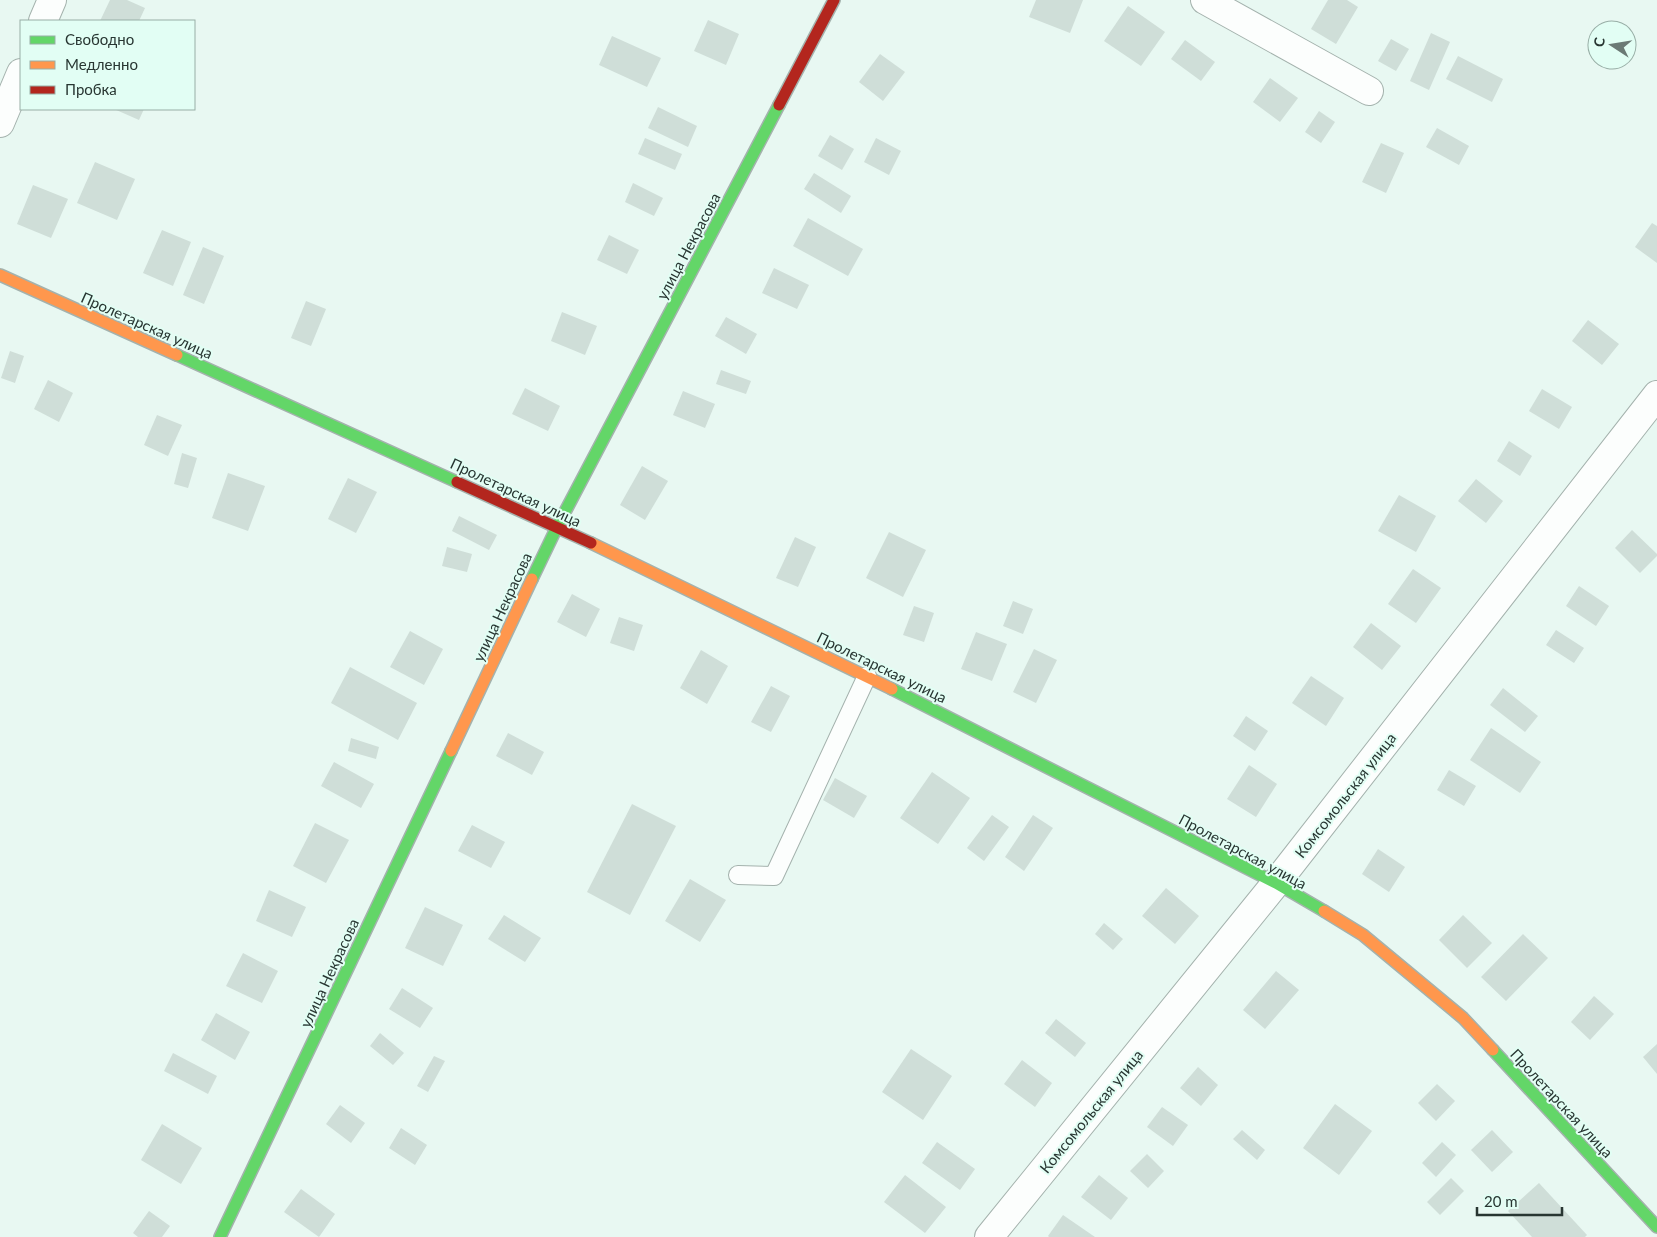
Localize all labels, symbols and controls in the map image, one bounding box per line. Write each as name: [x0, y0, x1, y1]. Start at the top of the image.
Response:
legend: [20, 20, 195, 110]
north arrow: [1587, 20, 1637, 70]
text: Свободно: [65, 30, 134, 48]
text: С: [1590, 35, 1608, 48]
text: Медленно: [65, 55, 138, 73]
text: Пробка: [65, 80, 117, 98]
street label: улица Некрасова: [652, 190, 724, 302]
street label: Пролетарская улица: [78, 288, 216, 362]
street label: Пролетарская улица: [448, 454, 584, 530]
street label: улица Некрасова: [469, 550, 535, 664]
street label: Пролетарская улица: [814, 628, 950, 706]
street label: Комсомольская улица: [1291, 729, 1399, 861]
street label: Пролетарская улица: [1176, 810, 1310, 892]
street label: улица Некрасова: [296, 916, 362, 1030]
street label: Пролетарская улица: [1507, 1045, 1617, 1161]
street label: Комсомольская улица: [1036, 1046, 1146, 1176]
scale bar: [1477, 1184, 1562, 1216]
text: 20 m: [1484, 1192, 1518, 1210]

